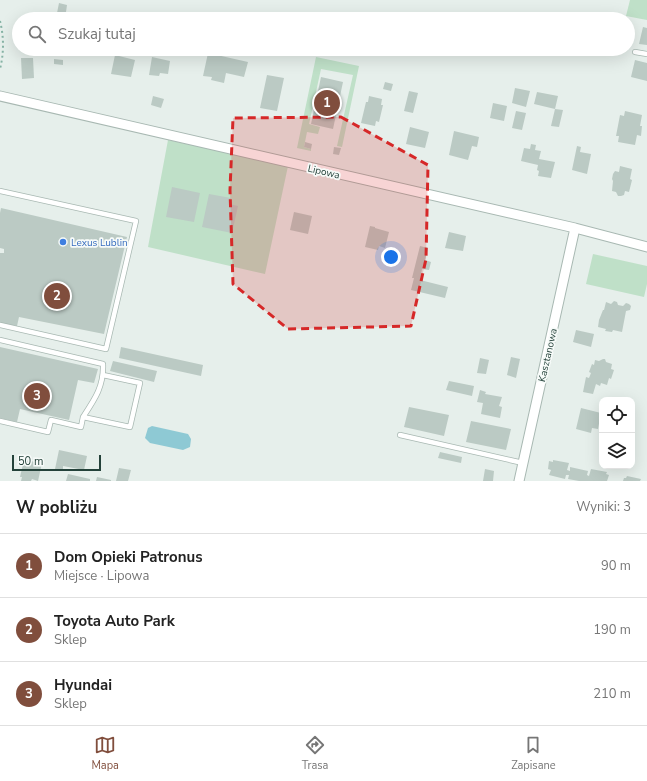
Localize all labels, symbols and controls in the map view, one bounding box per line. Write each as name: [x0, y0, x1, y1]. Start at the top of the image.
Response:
search box: [12, 12, 635, 56]
icon: search: [26, 23, 48, 45]
text: Szukaj tutaj: [58, 24, 136, 44]
pin: 1: [314, 88, 340, 118]
street label: Lipowa: [306, 161, 341, 182]
place label: Lexus Lublin: [71, 236, 128, 250]
marker: Lexus Lublin: [58, 237, 68, 247]
your location: [381, 247, 401, 267]
pin: 2: [44, 281, 70, 311]
street label: Kasztanowa: [535, 327, 561, 383]
pin: 3: [24, 381, 50, 411]
map controls: [599, 397, 635, 469]
button: locate: [599, 397, 635, 433]
button: layers: [599, 433, 635, 469]
scale bar: [12, 453, 101, 472]
text: 50 m: [18, 454, 43, 469]
text: W pobliżu: [16, 496, 97, 519]
text: Wyniki: 3: [576, 498, 631, 516]
text: Dom Opieki Patronus: [54, 547, 203, 567]
text: 1: [25, 557, 33, 575]
text: 90 m: [601, 557, 631, 575]
text: Miejsce · Lipowa: [54, 567, 149, 585]
text: Toyota Auto Park: [54, 611, 175, 631]
text: 2: [25, 621, 33, 639]
text: 190 m: [593, 621, 631, 639]
text: Sklep: [54, 631, 87, 649]
text: Hyundai: [54, 675, 112, 695]
text: 3: [25, 685, 33, 703]
text: 210 m: [593, 685, 631, 703]
text: Sklep: [54, 695, 87, 713]
tab: Mapa: [91, 734, 119, 773]
tab: Trasa: [302, 734, 328, 773]
tab: Zapisane: [511, 734, 556, 773]

